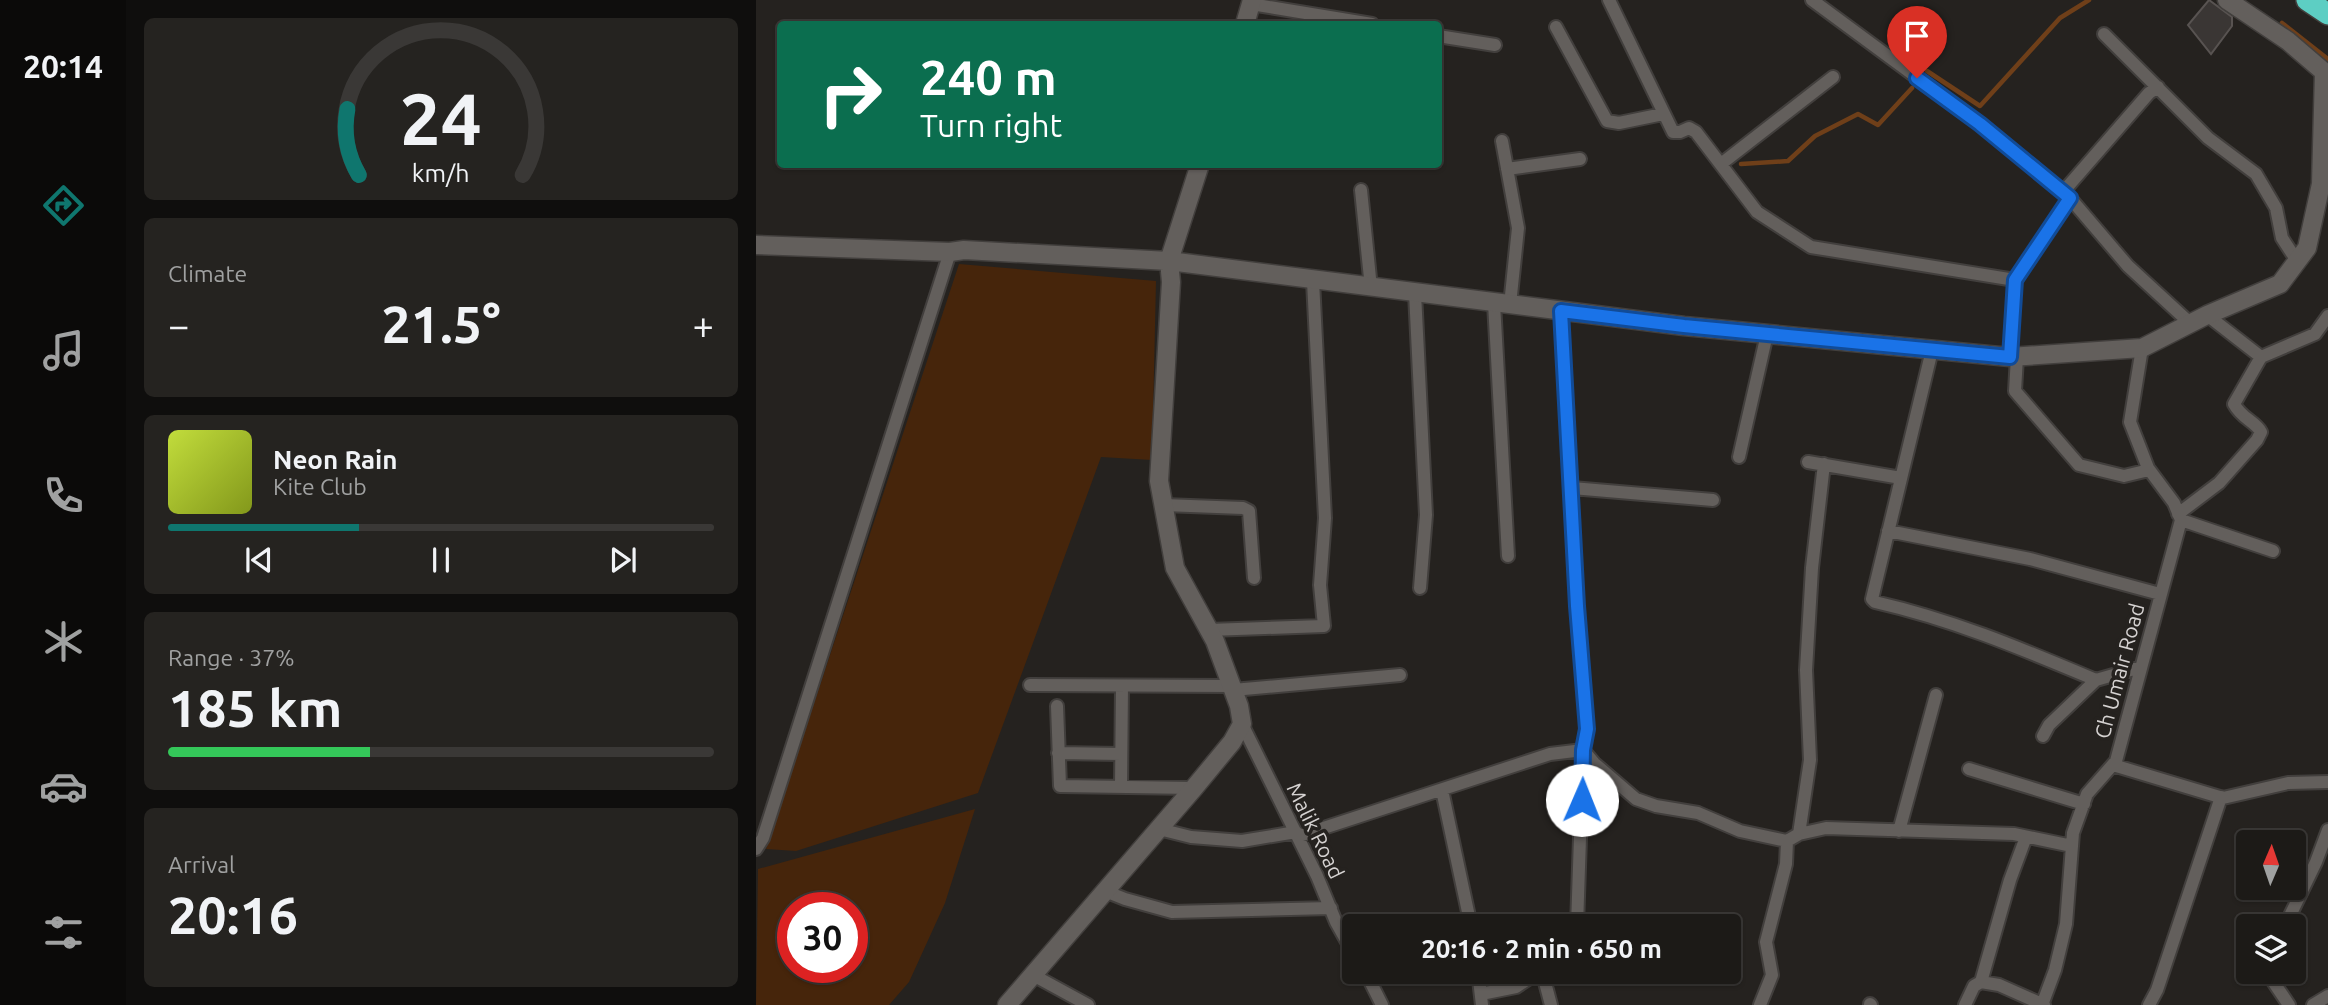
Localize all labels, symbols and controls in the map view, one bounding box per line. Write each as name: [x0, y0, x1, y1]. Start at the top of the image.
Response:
pin: [1887, 6, 1947, 78]
icon: arrive: [1898, 17, 1936, 55]
text: 20:14: [23, 48, 103, 84]
icon: right: [805, 49, 896, 140]
text: 240 m: [920, 49, 1057, 104]
text: 24: [400, 77, 482, 159]
text: Turn right: [920, 107, 1062, 143]
text: km/h: [412, 159, 470, 187]
icon: directions: [39, 181, 88, 230]
text: Climate: [168, 261, 247, 286]
text: 21.5°: [381, 295, 501, 353]
text: −: [168, 304, 189, 346]
text: +: [693, 304, 714, 346]
icon: music: [39, 326, 88, 375]
text: Neon Rain: [273, 445, 398, 474]
icon: phone: [39, 471, 88, 520]
text: Kite Club: [273, 474, 367, 499]
icon: previous: [240, 541, 278, 579]
icon: pause: [422, 541, 460, 579]
icon: next: [604, 541, 642, 579]
street label: Ch Umair Road: [2089, 600, 2149, 741]
icon: climate: [39, 617, 88, 666]
text: Range · 37%: [168, 645, 295, 670]
text: 185 km: [168, 679, 342, 737]
icon: car: [39, 762, 88, 811]
position arrow: [1545, 763, 1619, 837]
street label: Malik Road: [1282, 779, 1349, 882]
north arrow: [2236, 830, 2306, 900]
map controls: [2236, 830, 2306, 984]
text: Arrival: [168, 852, 235, 877]
text: 20:16: [168, 886, 298, 944]
speed limit sign: 30: [777, 892, 868, 983]
icon: filters: [39, 908, 88, 957]
button: layers: [2236, 914, 2306, 984]
text: 20:16 · 2 min · 650 m: [1421, 934, 1662, 963]

